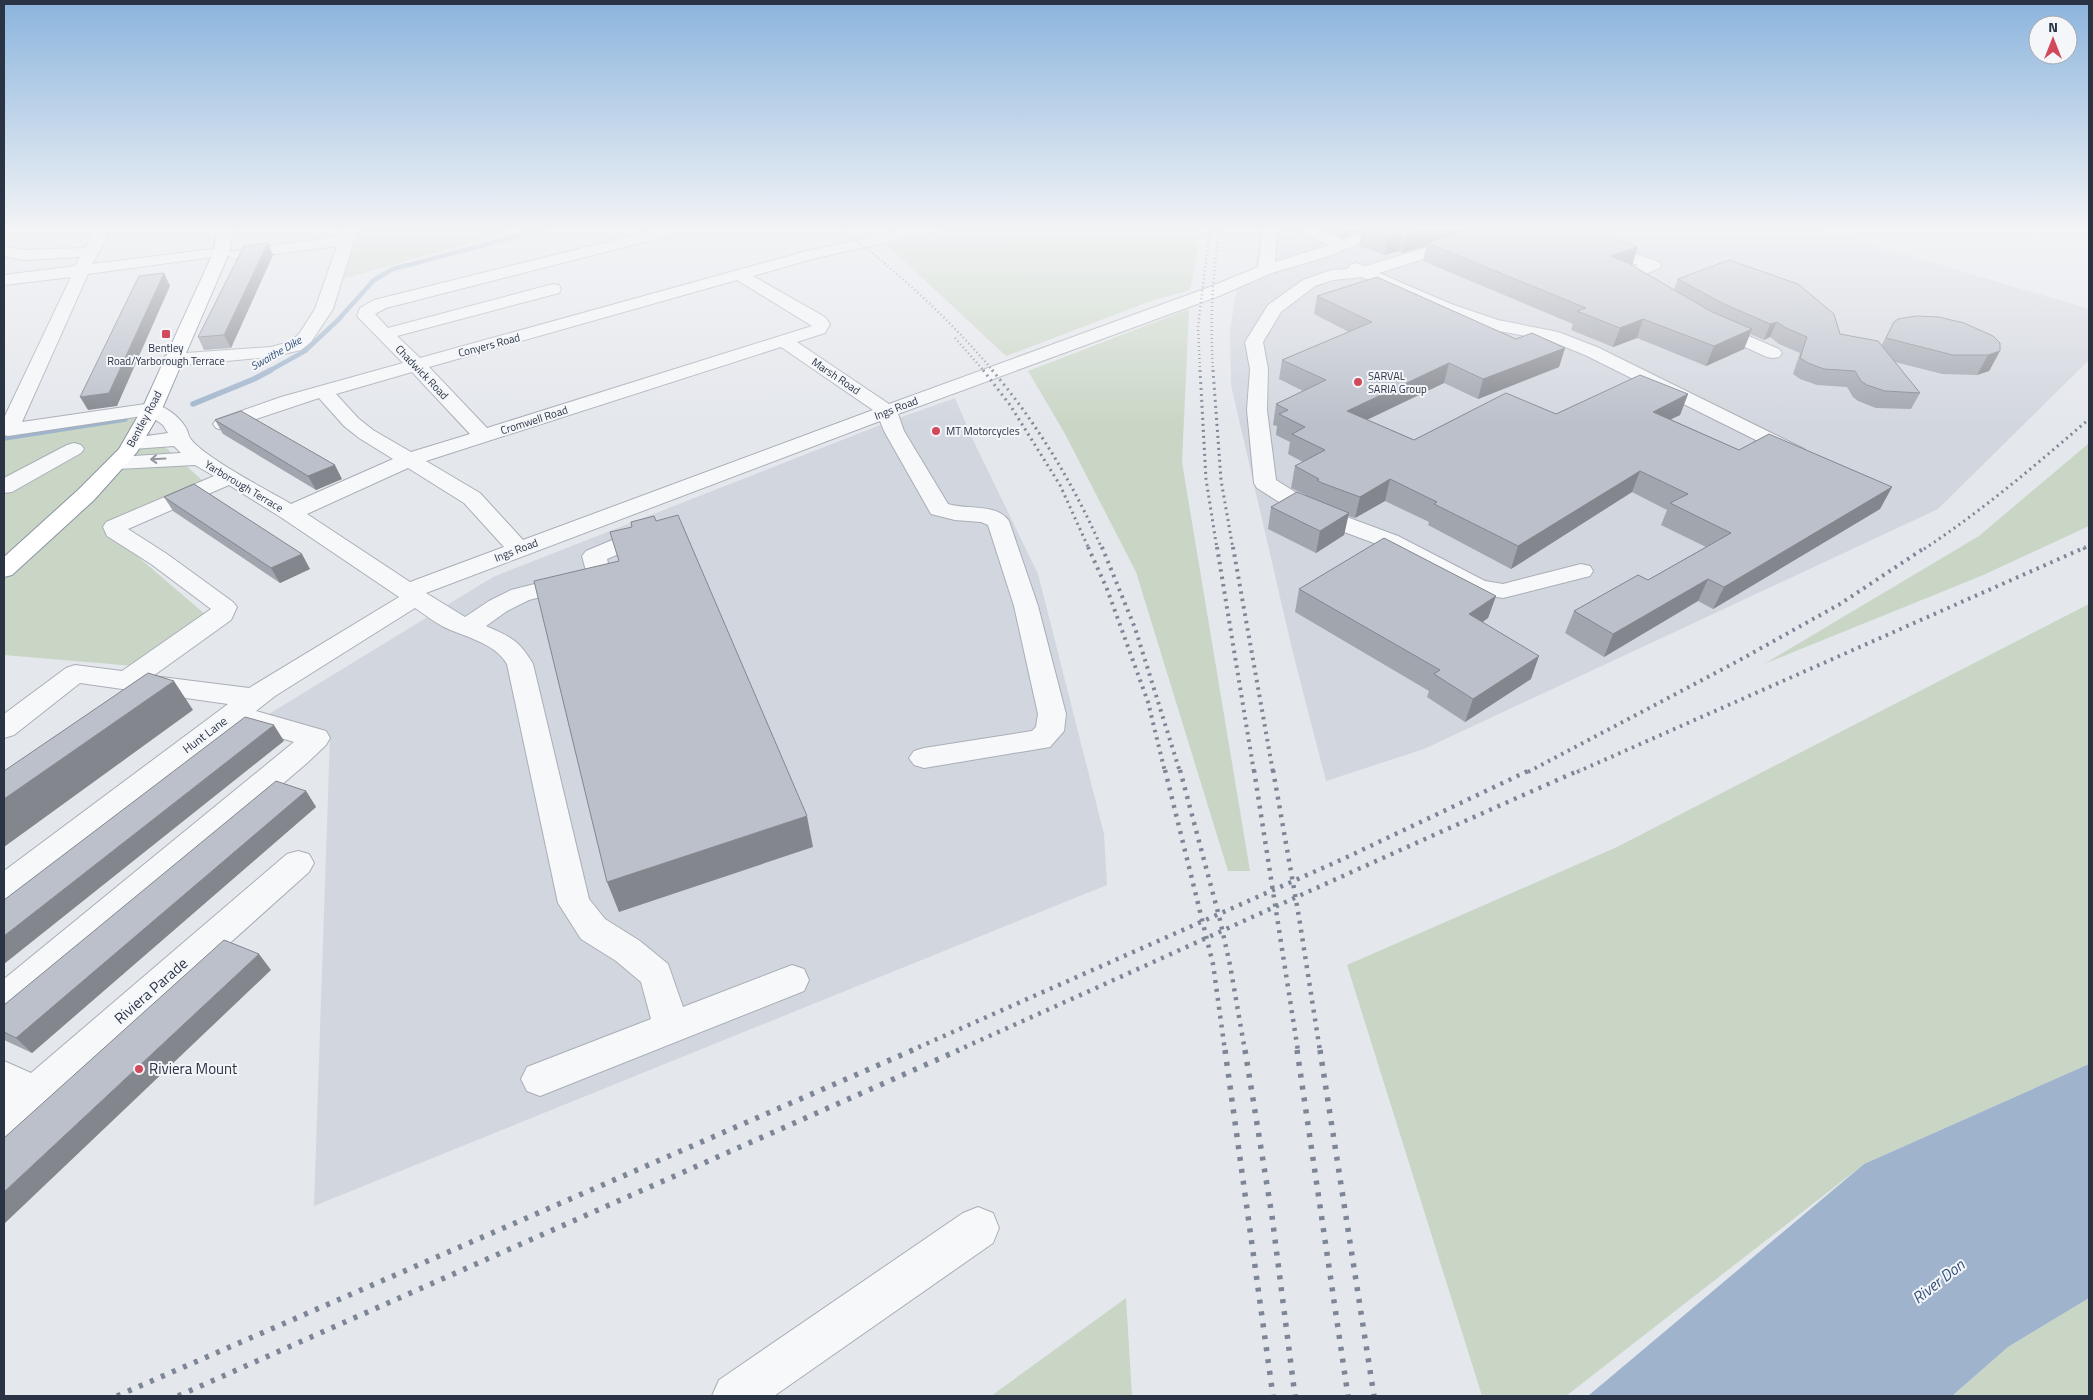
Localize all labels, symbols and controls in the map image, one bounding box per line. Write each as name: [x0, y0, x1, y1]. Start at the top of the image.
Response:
north arrow: [2028, 15, 2078, 65]
text: N: [2048, 16, 2058, 37]
marker: Bentley Road/Yarborough Terrace: [160, 328, 172, 340]
street label: Conyers Road: [456, 329, 522, 361]
water label: Swaithe Dike: [248, 332, 305, 374]
place label: Bentley Road/Yarborough Terrace: [107, 340, 225, 369]
street label: Chadwick Road: [392, 341, 452, 403]
street label: Marsh Road: [808, 354, 864, 398]
place label: SARVAL SARIA Group: [1368, 368, 1427, 397]
marker: SARVAL SARIA Group: [1352, 376, 1364, 388]
street label: Bentley Road: [122, 388, 166, 450]
street label: Ings Road: [872, 392, 920, 424]
street label: Cromwell Road: [498, 402, 570, 438]
place label: MT Motorcycles: [946, 423, 1020, 439]
marker: MT Motorcycles: [930, 425, 942, 437]
one-way arrow: [151, 455, 167, 464]
street label: Yarborough Terrace: [202, 456, 287, 516]
street label: Ings Road: [492, 534, 540, 566]
street label: Hunt Lane: [178, 711, 231, 758]
street label: Riviera Parade: [109, 952, 193, 1029]
place label: Riviera Mount: [149, 1057, 238, 1080]
marker: Riviera Mount: [133, 1063, 145, 1075]
water label: River Don: [1907, 1252, 1970, 1309]

